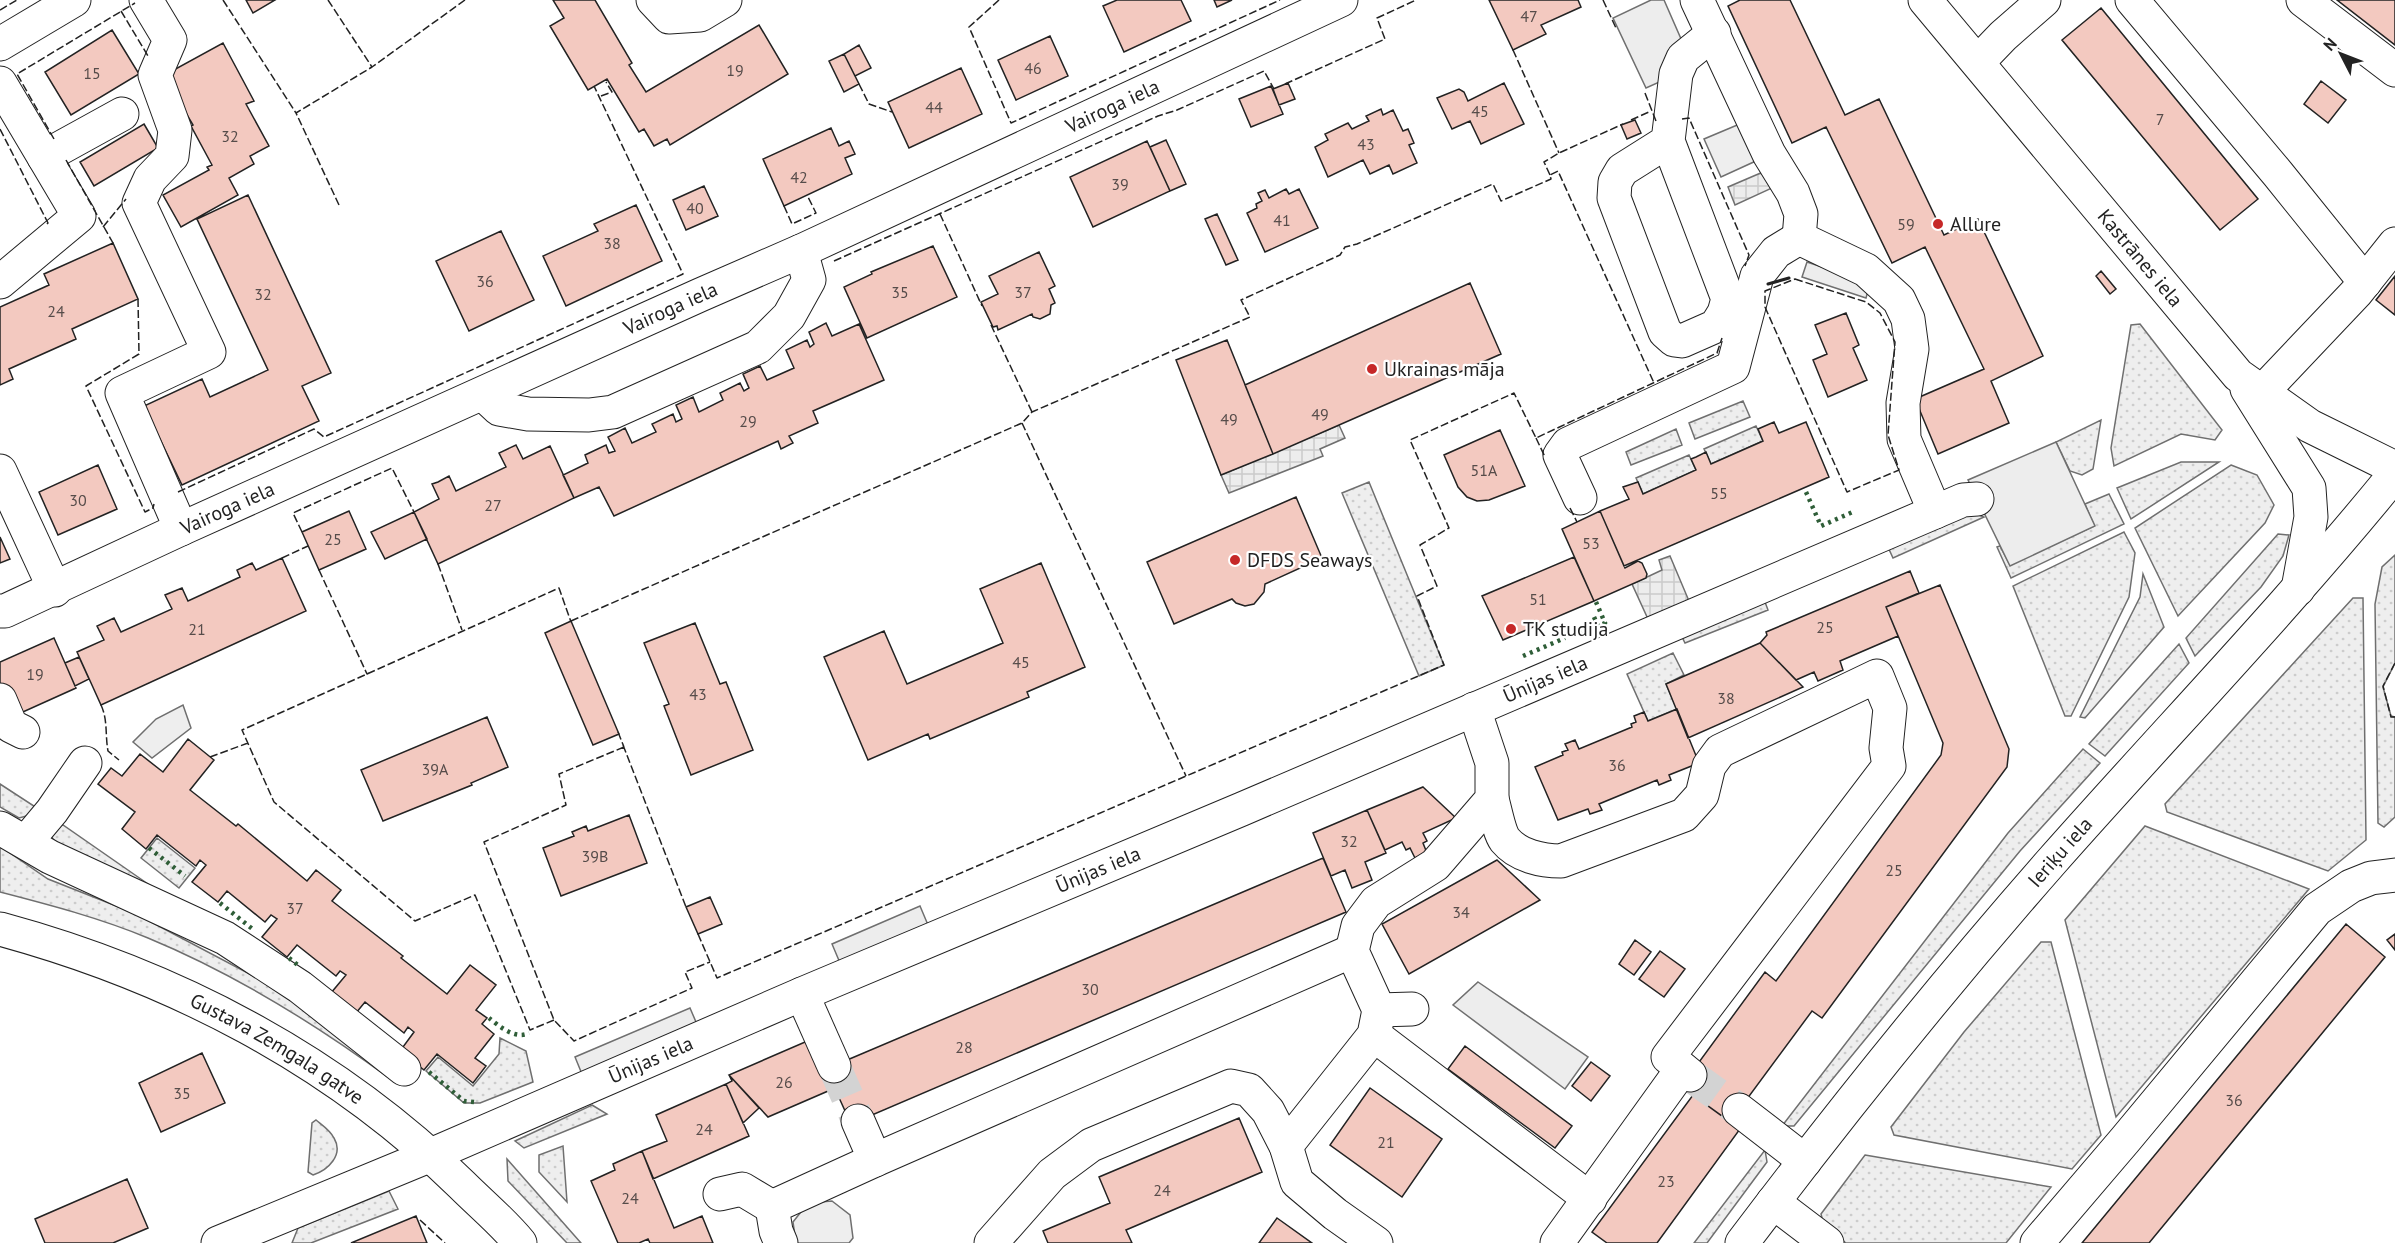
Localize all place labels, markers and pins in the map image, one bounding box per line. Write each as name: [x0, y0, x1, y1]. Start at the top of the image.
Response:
place label: Allure: [1950, 211, 2001, 237]
marker: Allure: [1931, 217, 1945, 231]
place label: Ukrainas māja: [1384, 356, 1505, 382]
marker: Ukrainas māja: [1365, 362, 1379, 376]
place label: DFDS Seaways: [1247, 547, 1373, 573]
marker: DFDS Seaways: [1228, 553, 1242, 567]
place label: TK studija: [1523, 616, 1608, 642]
marker: TK studija: [1504, 622, 1518, 636]

